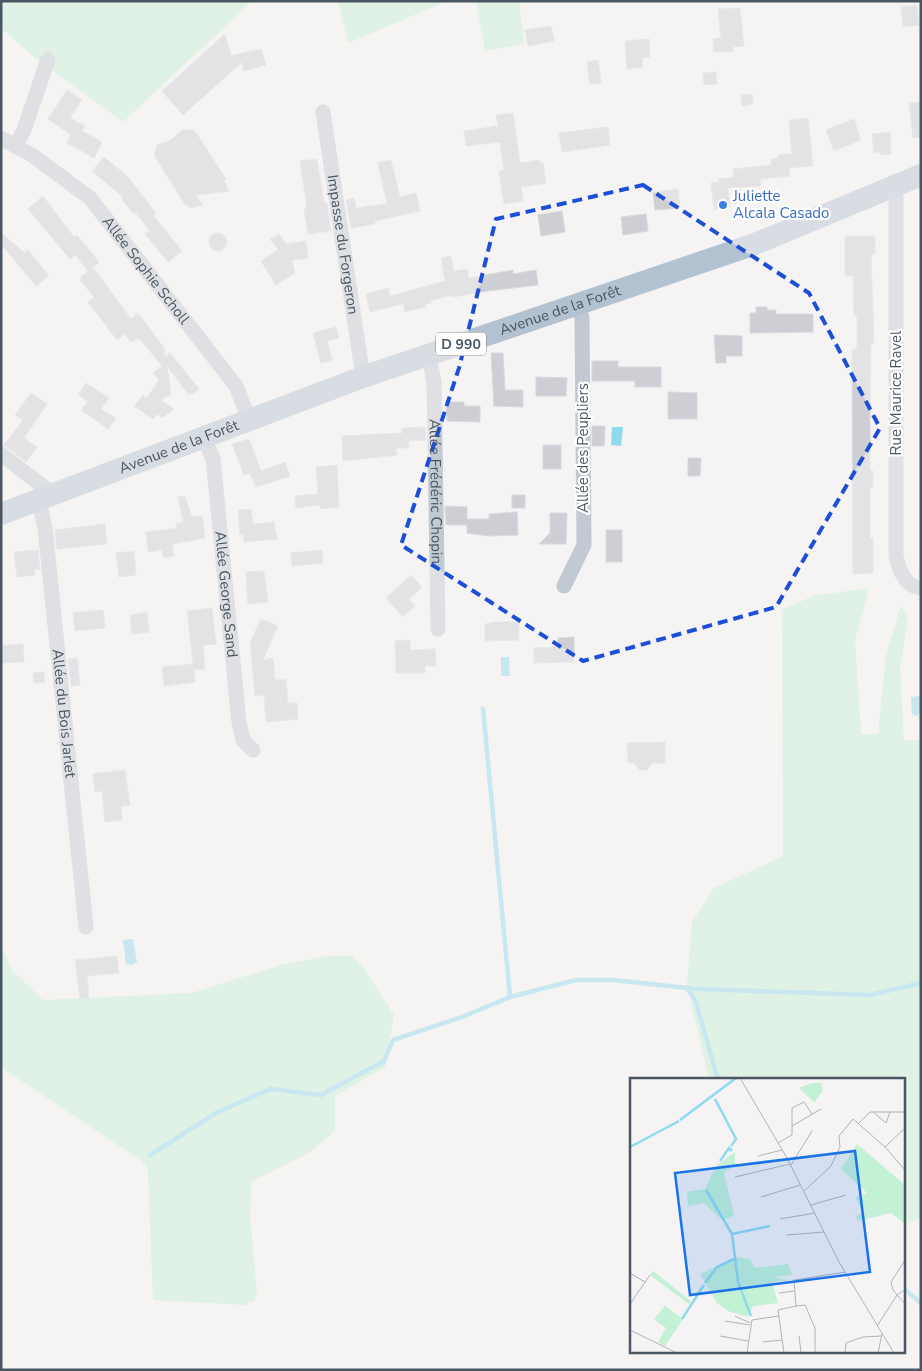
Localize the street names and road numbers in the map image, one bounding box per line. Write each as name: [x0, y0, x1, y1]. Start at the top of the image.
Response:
street label: Impasse du Forgeron: [323, 173, 363, 316]
street label: Allée Sophie Scholl: [98, 212, 195, 329]
street label: Avenue de la Forêt: [497, 280, 624, 340]
street label: Rue Maurice Ravel: [886, 330, 906, 455]
road number: D 990: [436, 332, 486, 356]
street label: Allée des Peupliers: [573, 383, 593, 513]
street label: Avenue de la Forêt: [116, 415, 242, 479]
street label: Allée Frédéric Chopin: [425, 419, 447, 564]
street label: Allée George Sand: [210, 530, 243, 659]
street label: Allée du Bois Jarlet: [47, 648, 81, 780]

